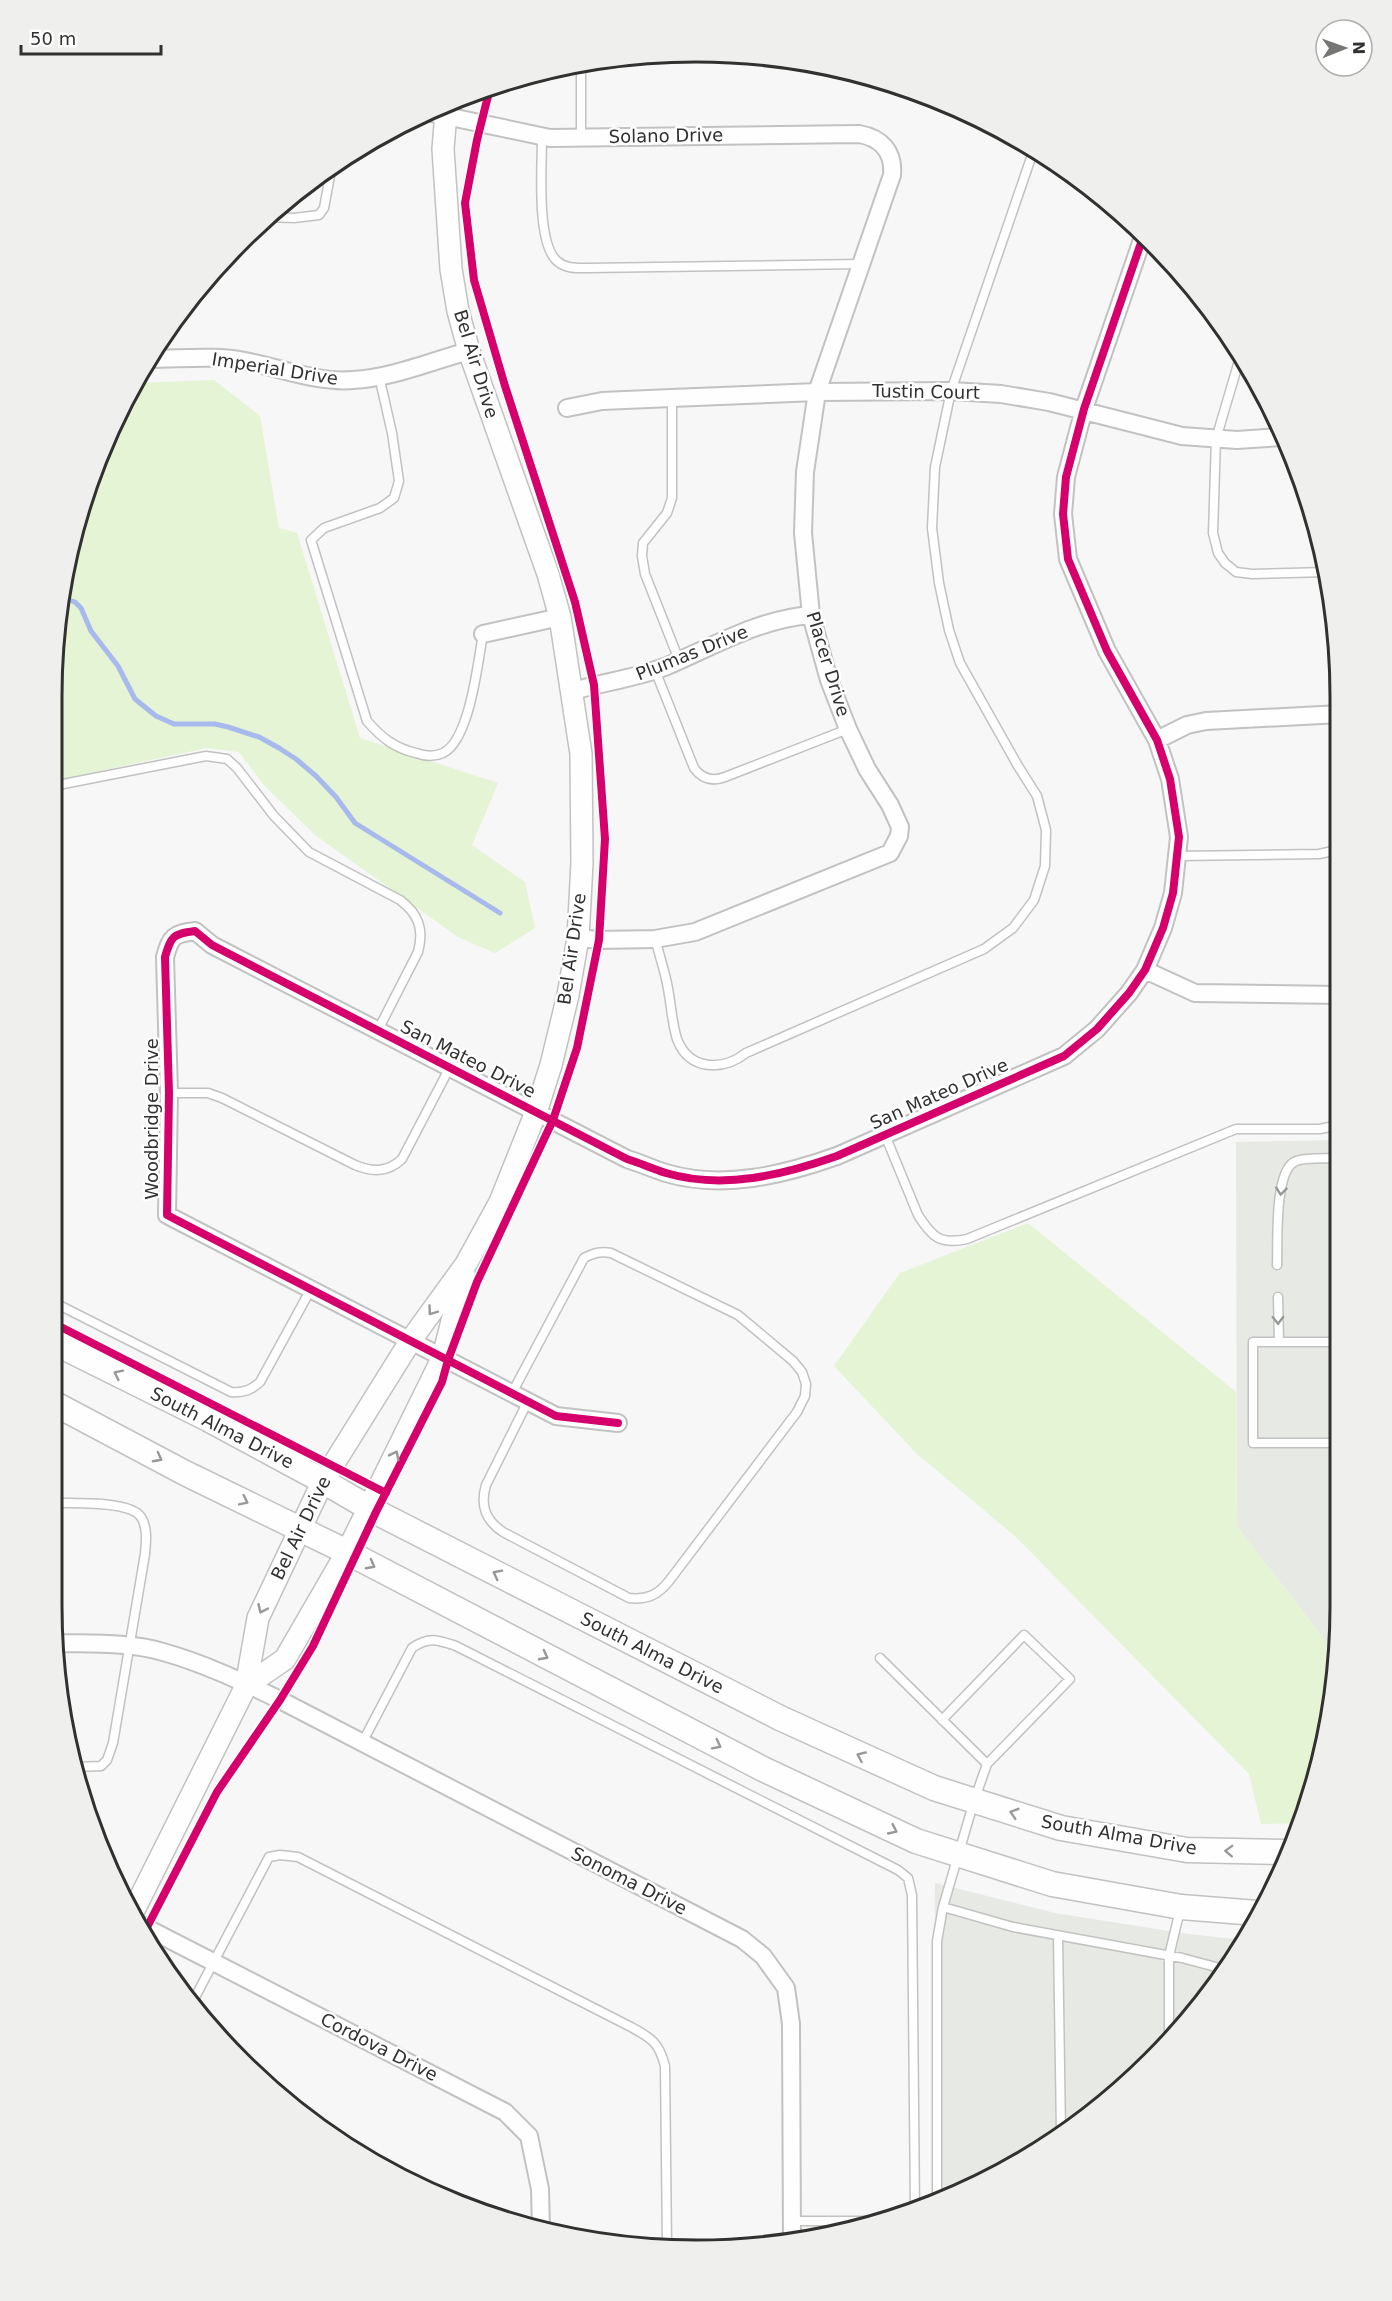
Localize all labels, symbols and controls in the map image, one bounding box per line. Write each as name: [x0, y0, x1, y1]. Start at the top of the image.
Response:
scale bar: [21, 18, 160, 56]
north arrow: [1314, 18, 1374, 78]
text: 50 m: [30, 28, 76, 49]
text: N: [1349, 41, 1368, 55]
street label: Solano Drive: [609, 124, 723, 147]
street label: Bel Air Drive: [450, 307, 503, 421]
street label: Imperial Drive: [210, 348, 340, 389]
street label: Tustin Court: [871, 380, 980, 403]
street label: Placer Drive: [803, 609, 854, 719]
street label: Plumas Drive: [633, 621, 751, 685]
street label: Bel Air Drive: [553, 892, 590, 1006]
street label: San Mateo Drive: [397, 1015, 539, 1102]
street label: Woodbridge Drive: [141, 1038, 162, 1200]
street label: San Mateo Drive: [866, 1054, 1011, 1133]
one-way arrow: [1275, 1186, 1288, 1195]
one-way arrow: [428, 1304, 439, 1315]
one-way arrow: [1272, 1315, 1285, 1324]
one-way arrow: [113, 1370, 124, 1381]
street label: South Alma Drive: [147, 1382, 297, 1473]
one-way arrow: [388, 1450, 399, 1461]
one-way arrow: [151, 1451, 162, 1462]
street label: Bel Air Drive: [266, 1473, 335, 1583]
one-way arrow: [237, 1494, 248, 1506]
one-way arrow: [365, 1558, 375, 1569]
one-way arrow: [493, 1570, 504, 1581]
one-way arrow: [257, 1603, 269, 1614]
street label: South Alma Drive: [577, 1607, 727, 1698]
one-way arrow: [537, 1648, 548, 1660]
one-way arrow: [711, 1738, 721, 1749]
one-way arrow: [857, 1751, 868, 1763]
one-way arrow: [1009, 1808, 1020, 1820]
street label: South Alma Drive: [1040, 1810, 1199, 1859]
one-way arrow: [886, 1822, 897, 1834]
street label: Sonoma Drive: [568, 1842, 691, 1919]
one-way arrow: [1224, 1845, 1233, 1857]
street label: Cordova Drive: [317, 2008, 441, 2085]

